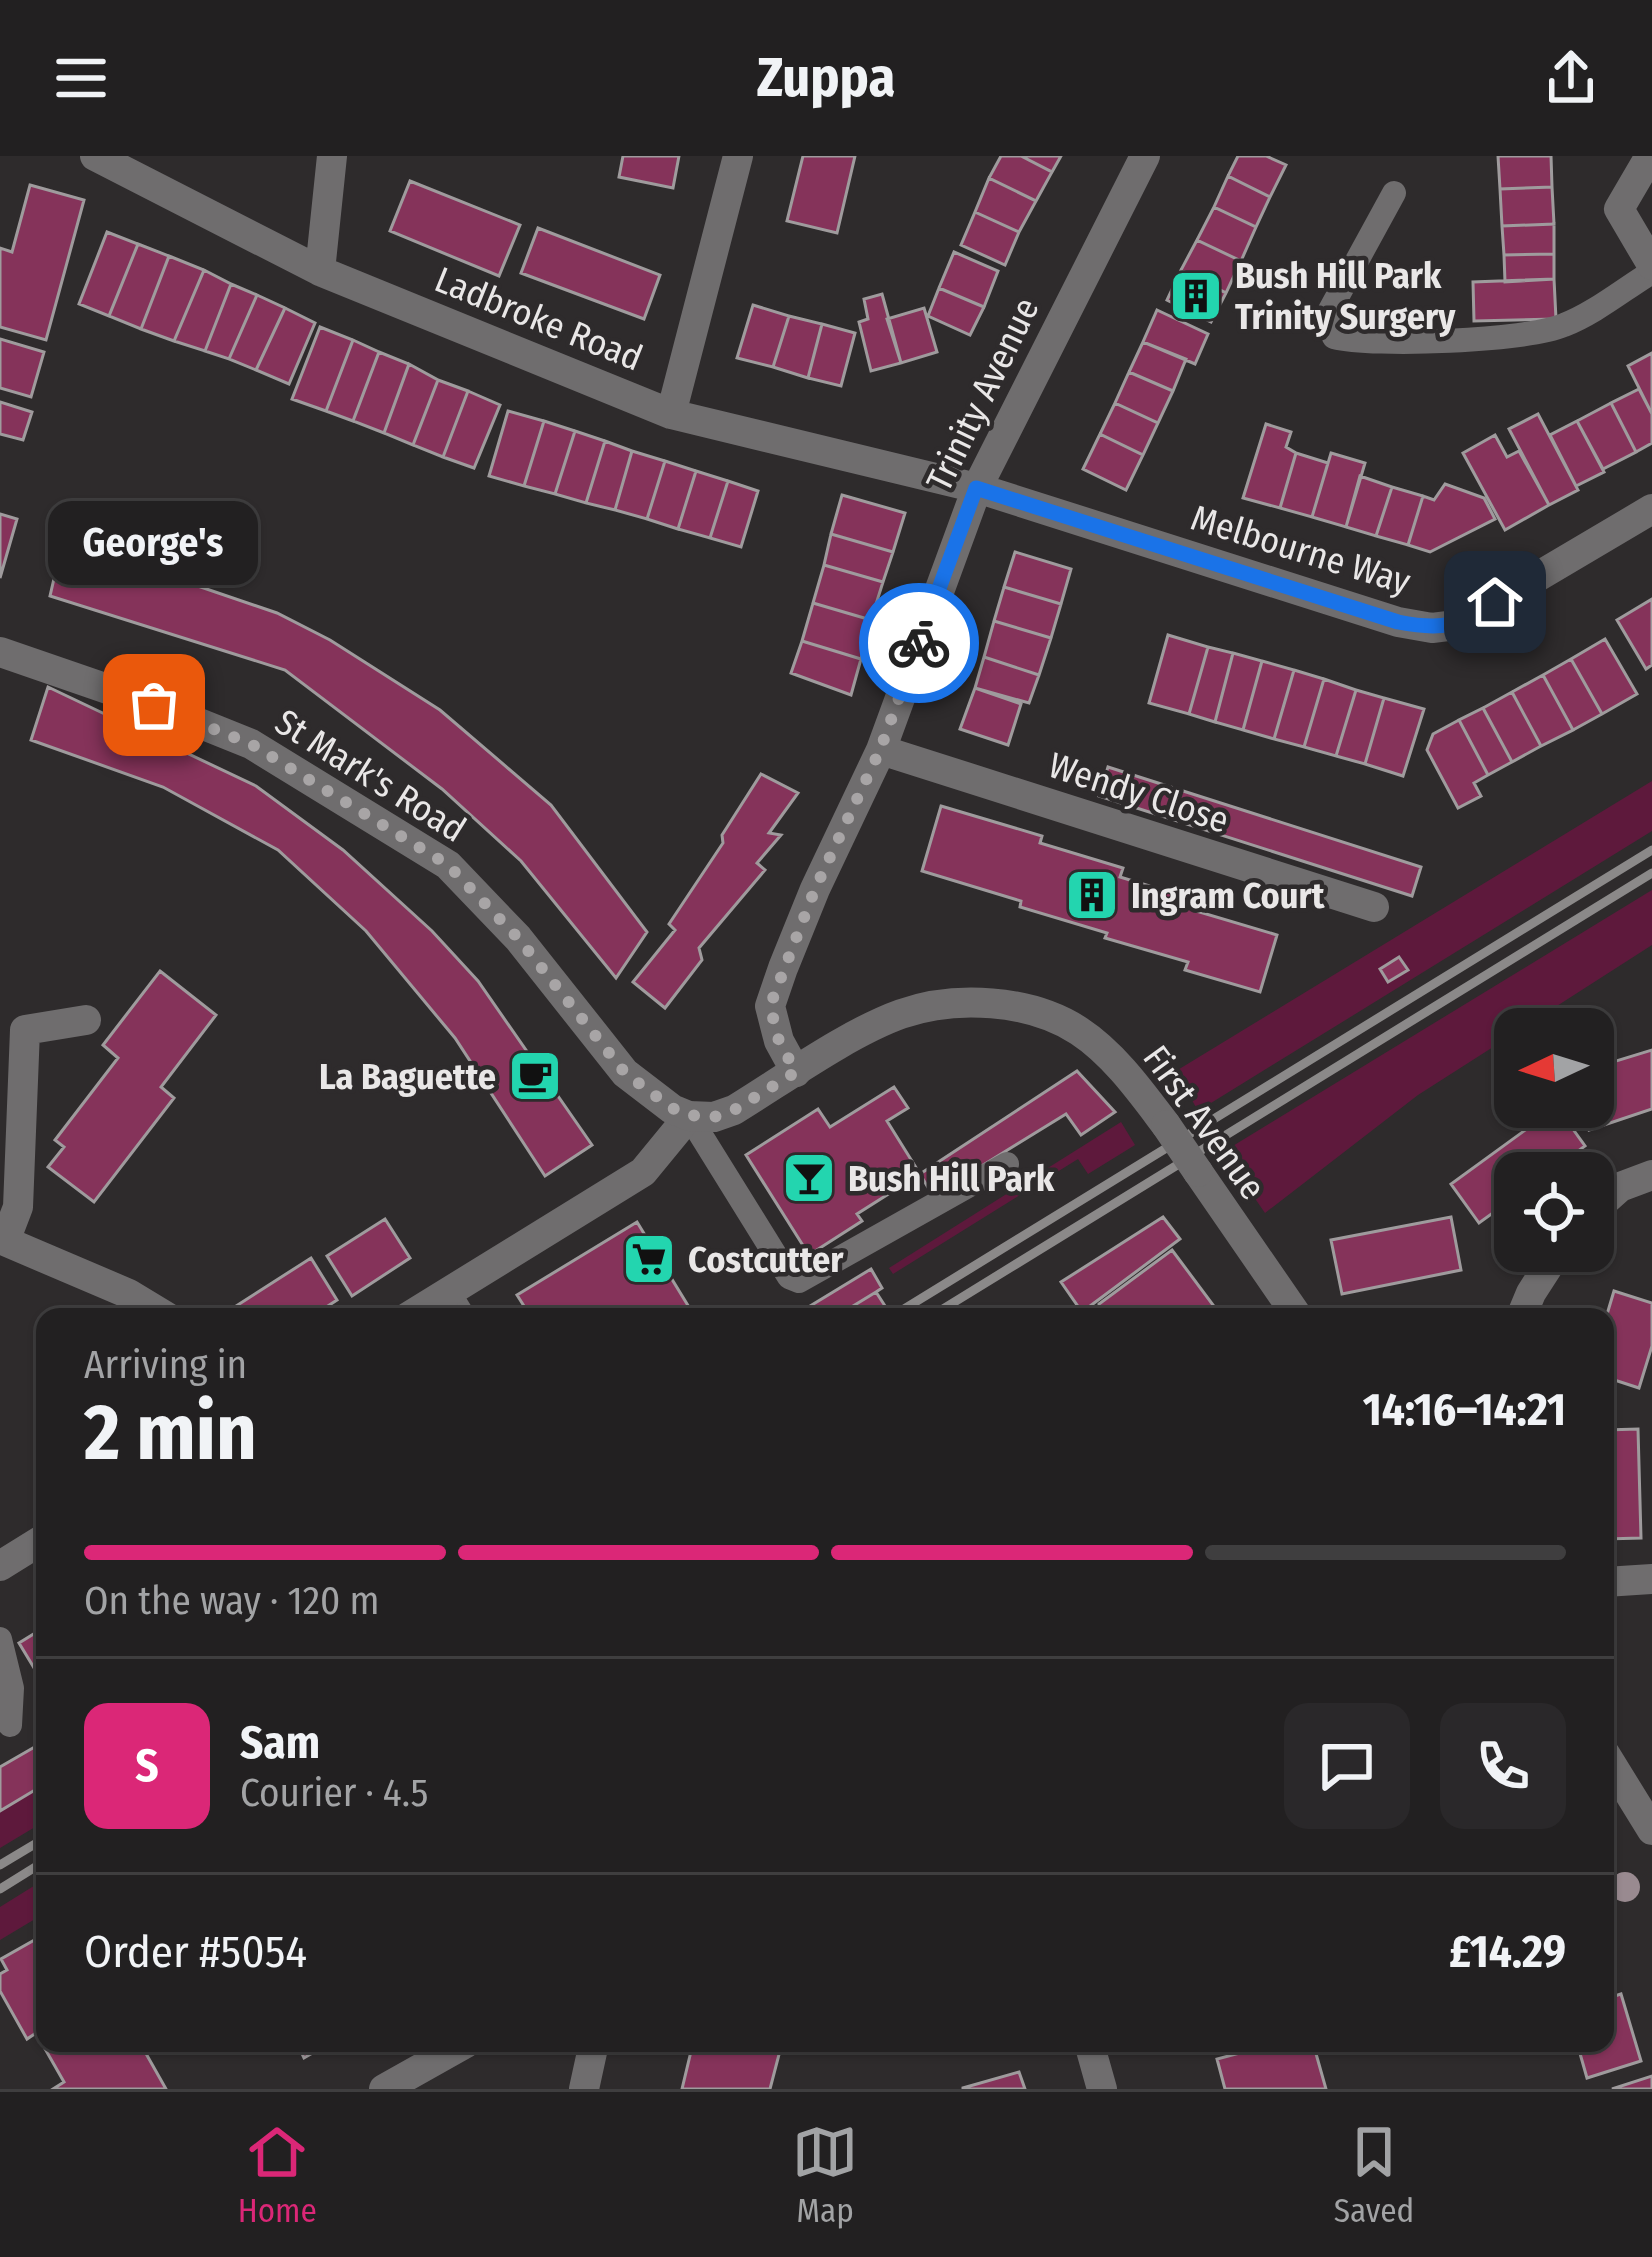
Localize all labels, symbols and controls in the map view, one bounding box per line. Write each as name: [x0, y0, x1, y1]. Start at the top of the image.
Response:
icon: menu: [48, 45, 114, 111]
icon: share: [1538, 45, 1604, 111]
text: Zuppa: [757, 46, 895, 110]
place label: Bush Hill Park Trinity Surgery: [1235, 254, 1456, 339]
street label: Ladbroke Road: [429, 257, 649, 380]
building icon: Bush Hill Park Trinity Surgery: [1168, 268, 1224, 324]
street label: Trinity Avenue: [917, 291, 1049, 498]
street label: Melbourne Way: [1186, 496, 1416, 604]
callout: George's: [49, 501, 259, 585]
text: George's: [83, 520, 223, 566]
pin: [1444, 551, 1546, 653]
icon: home: [1462, 569, 1528, 635]
courier: [859, 583, 979, 703]
icon: bike: [886, 610, 952, 676]
pin: [103, 654, 205, 756]
icon: bag: [121, 672, 187, 738]
street label: St Mark's Road: [267, 700, 474, 852]
street label: Wendy Close: [1043, 743, 1234, 843]
building icon: Ingram Court: [1064, 867, 1120, 923]
place label: Ingram Court: [1131, 874, 1326, 918]
north arrow: [1494, 1008, 1614, 1128]
map controls: [1494, 1008, 1614, 1272]
street label: First Avenue: [1134, 1037, 1275, 1208]
cafe icon: La Baguette: [507, 1048, 563, 1104]
place label: La Baguette: [319, 1055, 496, 1099]
bar icon: Bush Hill Park: [781, 1150, 837, 1206]
button: locate: [1494, 1152, 1614, 1272]
place label: Bush Hill Park: [848, 1157, 1055, 1201]
supermarket icon: Costcutter: [621, 1231, 677, 1287]
place label: Costcutter: [688, 1238, 844, 1282]
text: Arriving in: [84, 1342, 247, 1388]
text: 14:16–14:21: [1363, 1383, 1566, 1437]
text: 2 min: [84, 1386, 257, 1480]
text: On the way · 120 m: [84, 1578, 379, 1624]
button: chat: [1284, 1703, 1410, 1829]
button: phone: [1440, 1703, 1566, 1829]
text: Sam: [240, 1716, 320, 1770]
text: S: [135, 1739, 159, 1793]
text: Courier · 4.5: [240, 1770, 428, 1816]
text: Order #5054: [84, 1925, 307, 1979]
text: £14.29: [1449, 1925, 1566, 1979]
tab: Home: [238, 2119, 317, 2231]
tab: Map: [792, 2119, 858, 2231]
tab: Saved: [1334, 2119, 1414, 2231]

